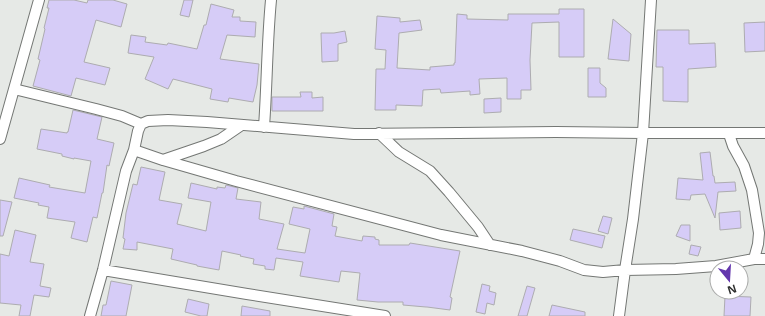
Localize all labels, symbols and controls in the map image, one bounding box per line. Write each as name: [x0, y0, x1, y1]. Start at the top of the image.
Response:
north arrow: [709, 260, 749, 300]
text: N: [726, 281, 739, 299]

